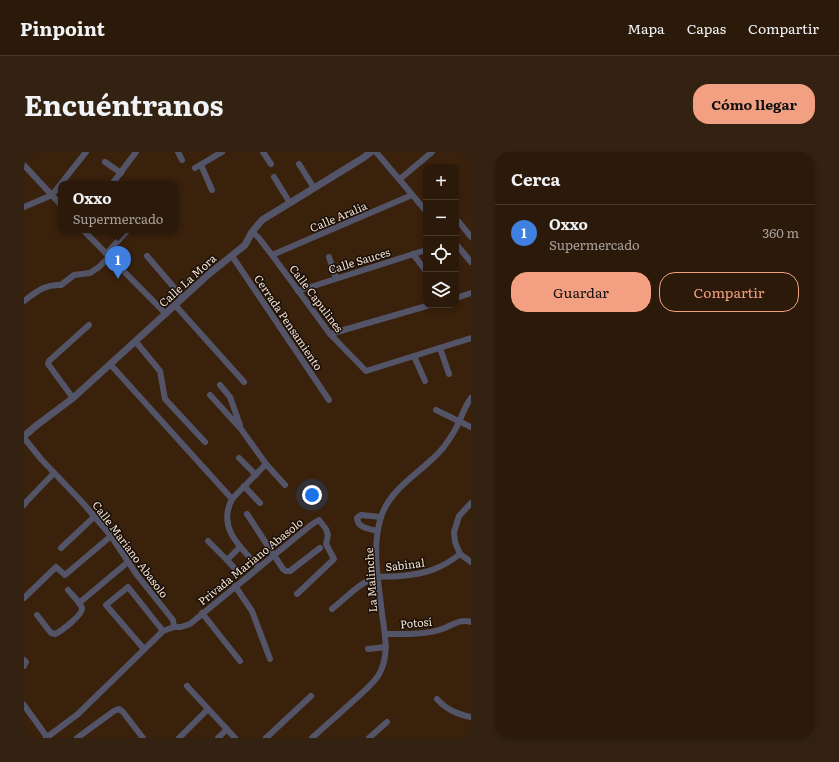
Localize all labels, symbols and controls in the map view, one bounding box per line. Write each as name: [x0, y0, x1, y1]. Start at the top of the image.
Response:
text: Pinpoint: [20, 14, 105, 42]
text: Mapa: [627, 18, 665, 38]
text: Capas: [687, 18, 726, 38]
text: Compartir: [748, 18, 819, 38]
text: Encuéntranos: [24, 83, 223, 125]
button: Cómo llegar: [693, 84, 815, 124]
map controls: [423, 164, 459, 308]
button: +: [423, 164, 459, 200]
text: Cerca: [511, 166, 560, 191]
popup: [58, 181, 178, 233]
text: Oxxo: [73, 186, 112, 209]
street label: Calle Aralia: [307, 197, 369, 235]
button: −: [423, 200, 459, 236]
text: Supermercado: [73, 209, 163, 228]
text: Oxxo: [549, 212, 588, 235]
text: 1: [521, 223, 527, 242]
text: 360 m: [762, 223, 799, 242]
text: Supermercado: [549, 235, 640, 254]
button: locate: [423, 236, 459, 272]
street label: Calle Sauces: [326, 243, 392, 277]
pin: 1: [105, 246, 131, 279]
street label: Calle La Mora: [155, 250, 219, 310]
street label: Calle Capulines: [286, 261, 348, 335]
street label: Cerrada Pensamiento: [251, 271, 327, 373]
button: layers: [423, 272, 459, 308]
button: Guardar: [511, 272, 651, 312]
button: Compartir: [659, 272, 799, 312]
your location: [302, 485, 322, 505]
street label: Calle Mariano Abasolo: [89, 497, 173, 601]
street label: Privada Mariano Abasolo: [194, 514, 306, 608]
street label: La Malinche: [360, 547, 380, 613]
street label: Sabinal: [385, 554, 426, 574]
street label: Potosí: [399, 613, 433, 631]

